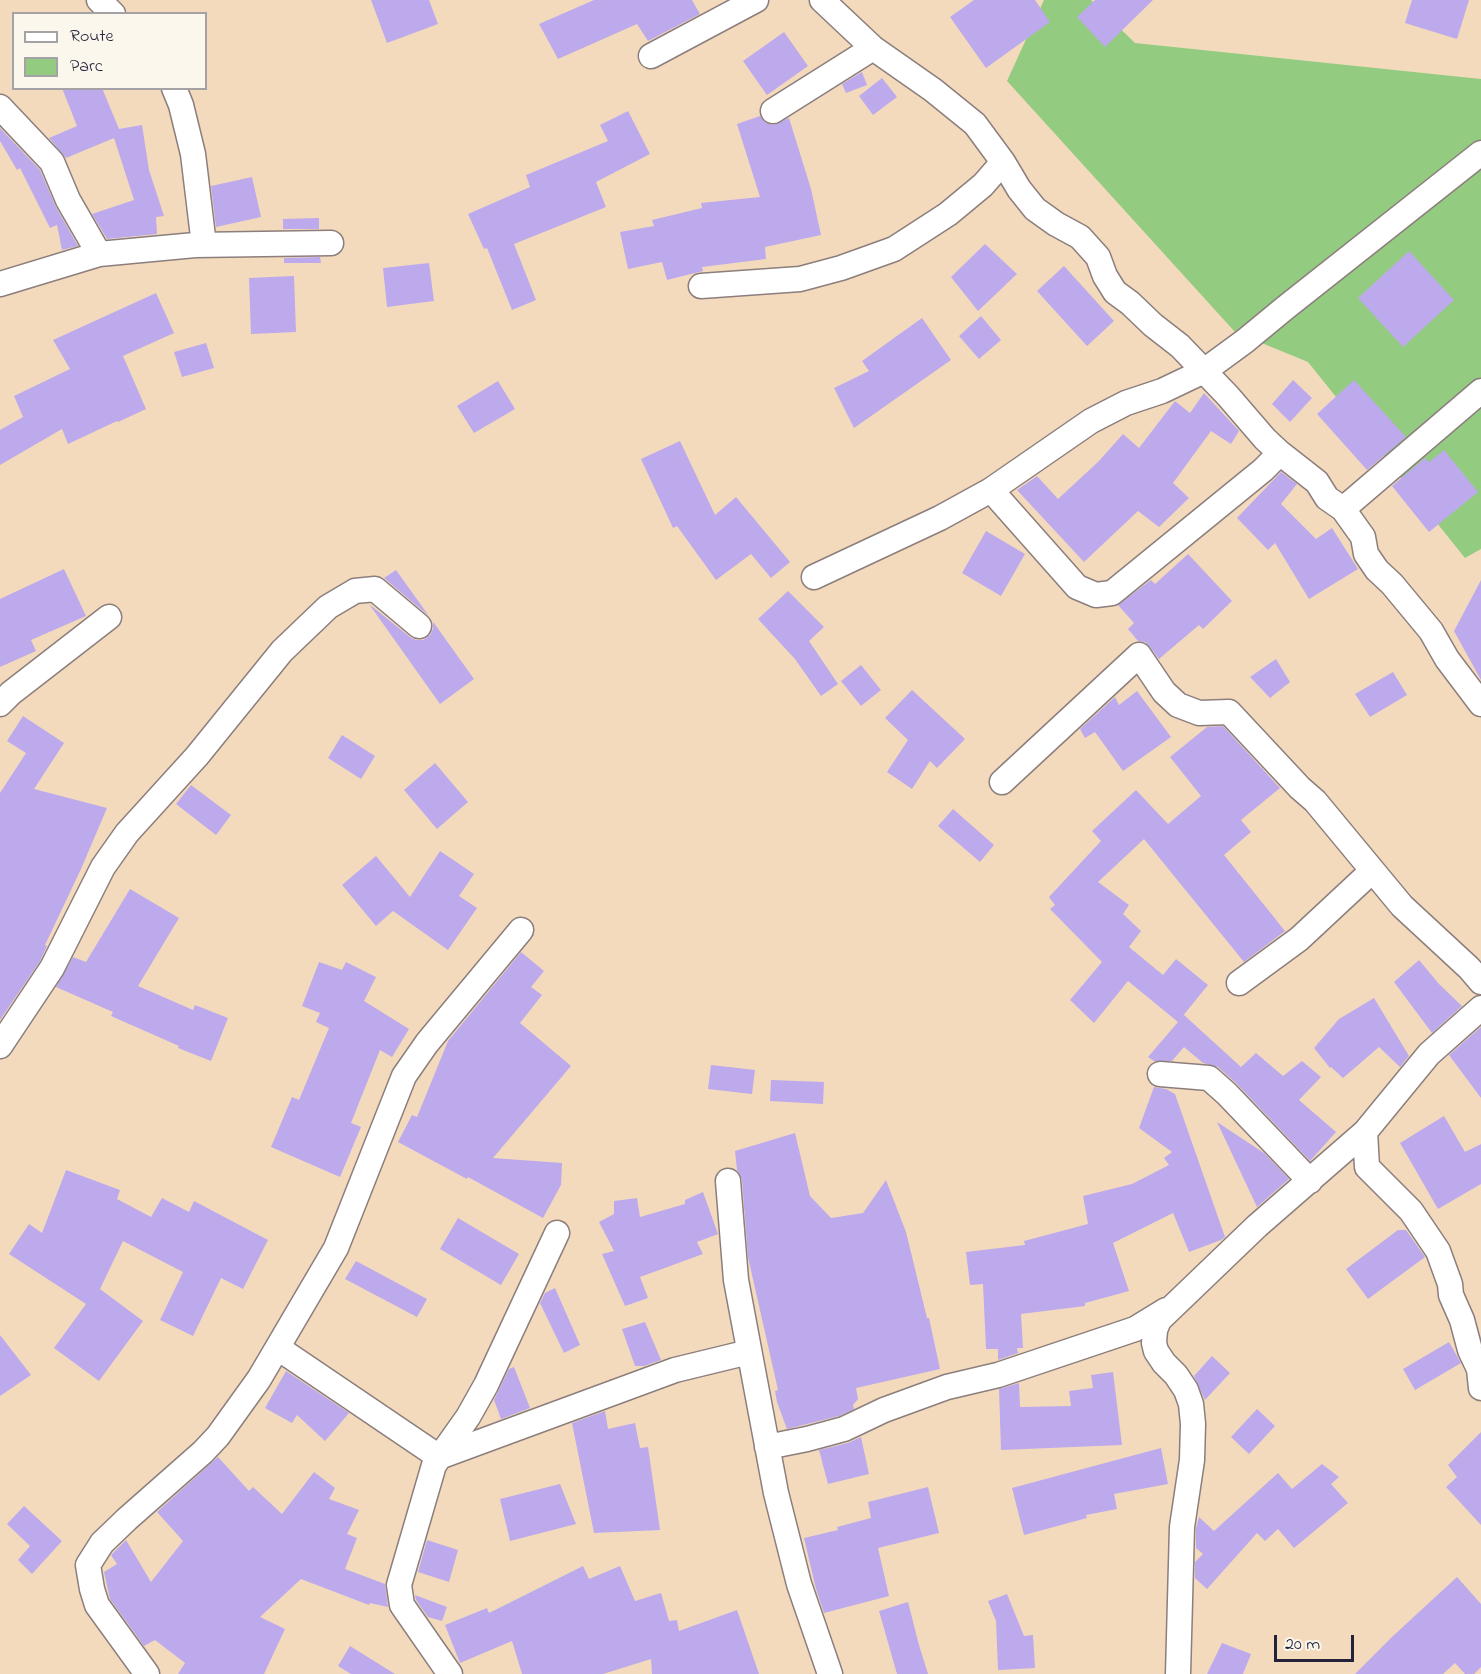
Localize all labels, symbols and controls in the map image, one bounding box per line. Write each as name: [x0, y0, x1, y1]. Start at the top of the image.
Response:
legend: [12, 12, 207, 90]
text: Route: [70, 24, 114, 50]
text: Parc: [70, 54, 103, 80]
scale bar: [1277, 1623, 1356, 1661]
text: 20 m: [1285, 1632, 1320, 1658]

